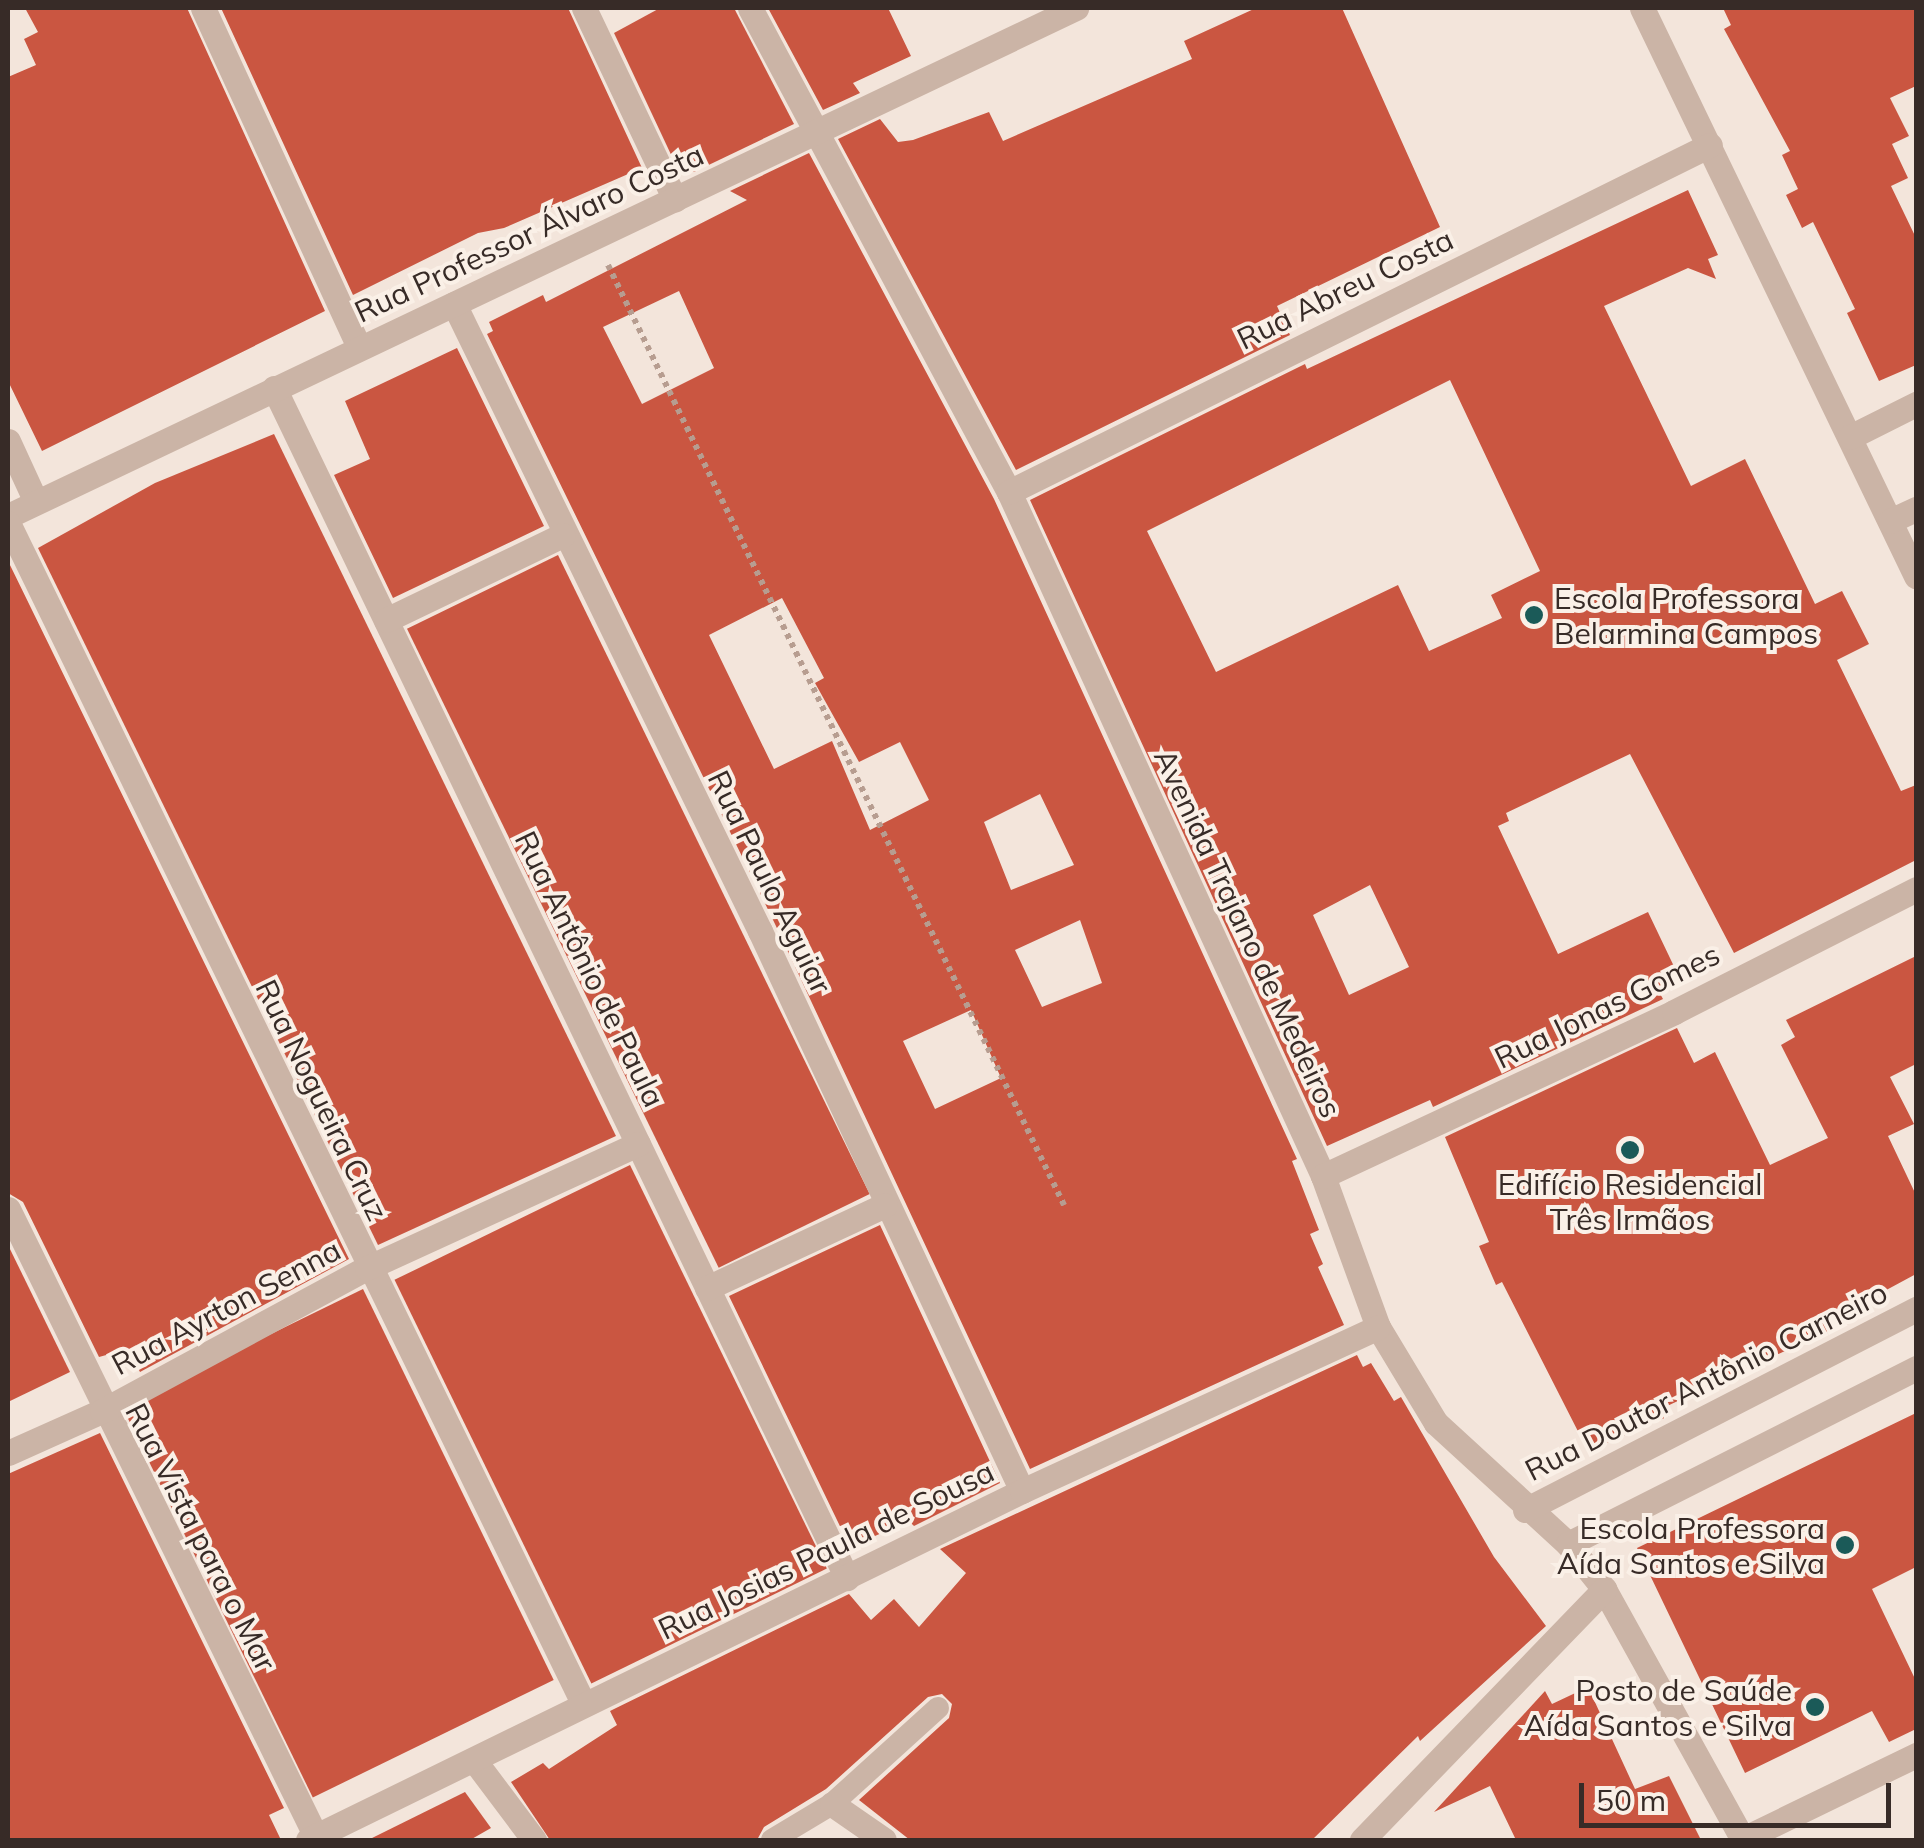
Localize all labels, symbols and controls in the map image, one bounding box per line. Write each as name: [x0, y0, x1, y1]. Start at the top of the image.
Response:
street label: Rua Professor Álvaro Costa: [349, 136, 709, 330]
street label: Rua Abreu Costa: [1231, 221, 1459, 357]
place label: Escola Professora Belarmina Campos: [1554, 580, 1818, 650]
marker: Escola Professora Belarmina Campos: [1523, 604, 1545, 626]
street label: Avenida Trajano de Medeiros: [1147, 743, 1349, 1123]
street label: Rua Paulo Aguiar: [700, 765, 840, 999]
street label: Rua Antônio de Paula: [508, 825, 672, 1113]
street label: Rua Jonas Gomes: [1489, 936, 1725, 1076]
street label: Rua Nogueira Cruz: [248, 974, 396, 1226]
marker: Edifício Residencial Três Irmãos: [1619, 1139, 1641, 1161]
place label: Edifício Residencial Três Irmãos: [1498, 1166, 1762, 1236]
street label: Rua Ayrton Senna: [105, 1232, 347, 1382]
street label: Rua Doutor Antônio Carneiro: [1519, 1274, 1893, 1488]
street label: Rua Vista para o Mar: [118, 1397, 284, 1677]
street label: Rua Josias Paula de Sousa: [652, 1453, 1000, 1647]
place label: Escola Professora Aída Santos e Silva: [1557, 1510, 1825, 1580]
marker: Escola Professora Aída Santos e Silva: [1834, 1534, 1856, 1556]
place label: Posto de Saúde Aída Santos e Silva: [1524, 1672, 1792, 1742]
marker: Posto de Saúde Aída Santos e Silva: [1802, 1694, 1828, 1720]
scale bar: [1584, 1763, 1896, 1825]
text: 50 m: [1596, 1781, 1666, 1819]

